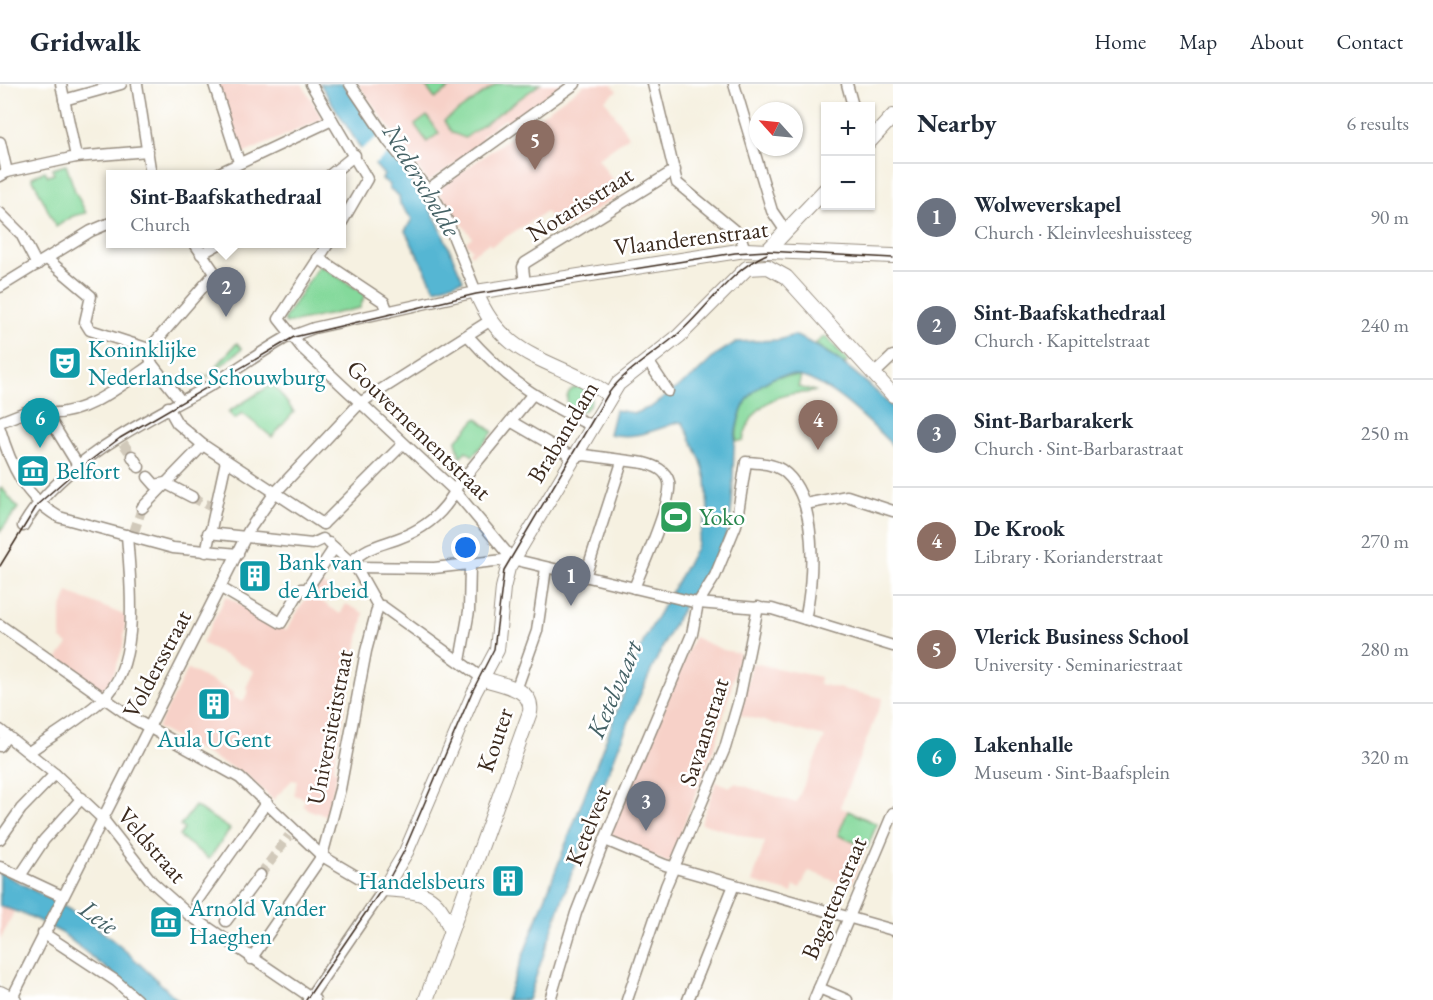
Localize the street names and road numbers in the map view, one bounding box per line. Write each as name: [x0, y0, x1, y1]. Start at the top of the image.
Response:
street label: Notarisstraat: [521, 158, 639, 248]
street label: Vlaanderenstraat: [612, 213, 770, 262]
street label: Gouvernementstraat: [340, 353, 499, 507]
street label: Brabantdam: [520, 375, 605, 488]
street label: Voldersstraat: [115, 604, 198, 723]
street label: Universiteitstraat: [299, 646, 360, 807]
street label: Savaanstraat: [671, 673, 736, 790]
street label: Kouter: [469, 704, 520, 776]
street label: Ketelvest: [558, 781, 618, 870]
street label: Veldstraat: [111, 800, 194, 890]
street label: Bagattenstraat: [794, 831, 874, 964]

